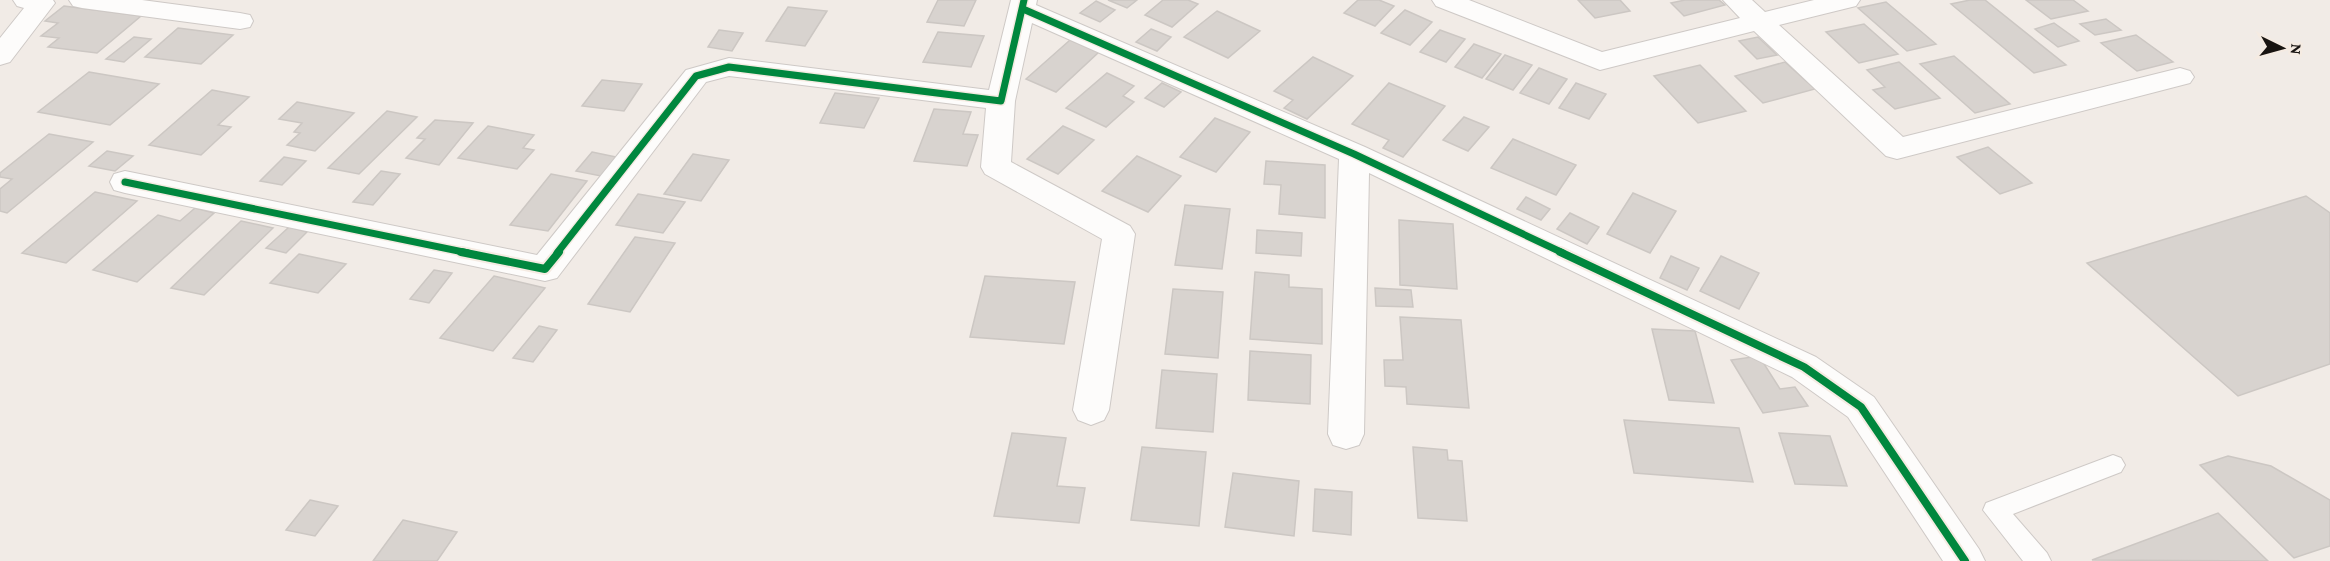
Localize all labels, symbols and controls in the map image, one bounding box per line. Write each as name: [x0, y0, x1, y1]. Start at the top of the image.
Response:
north arrow: [2252, 18, 2312, 78]
text: N: [2287, 43, 2305, 56]

